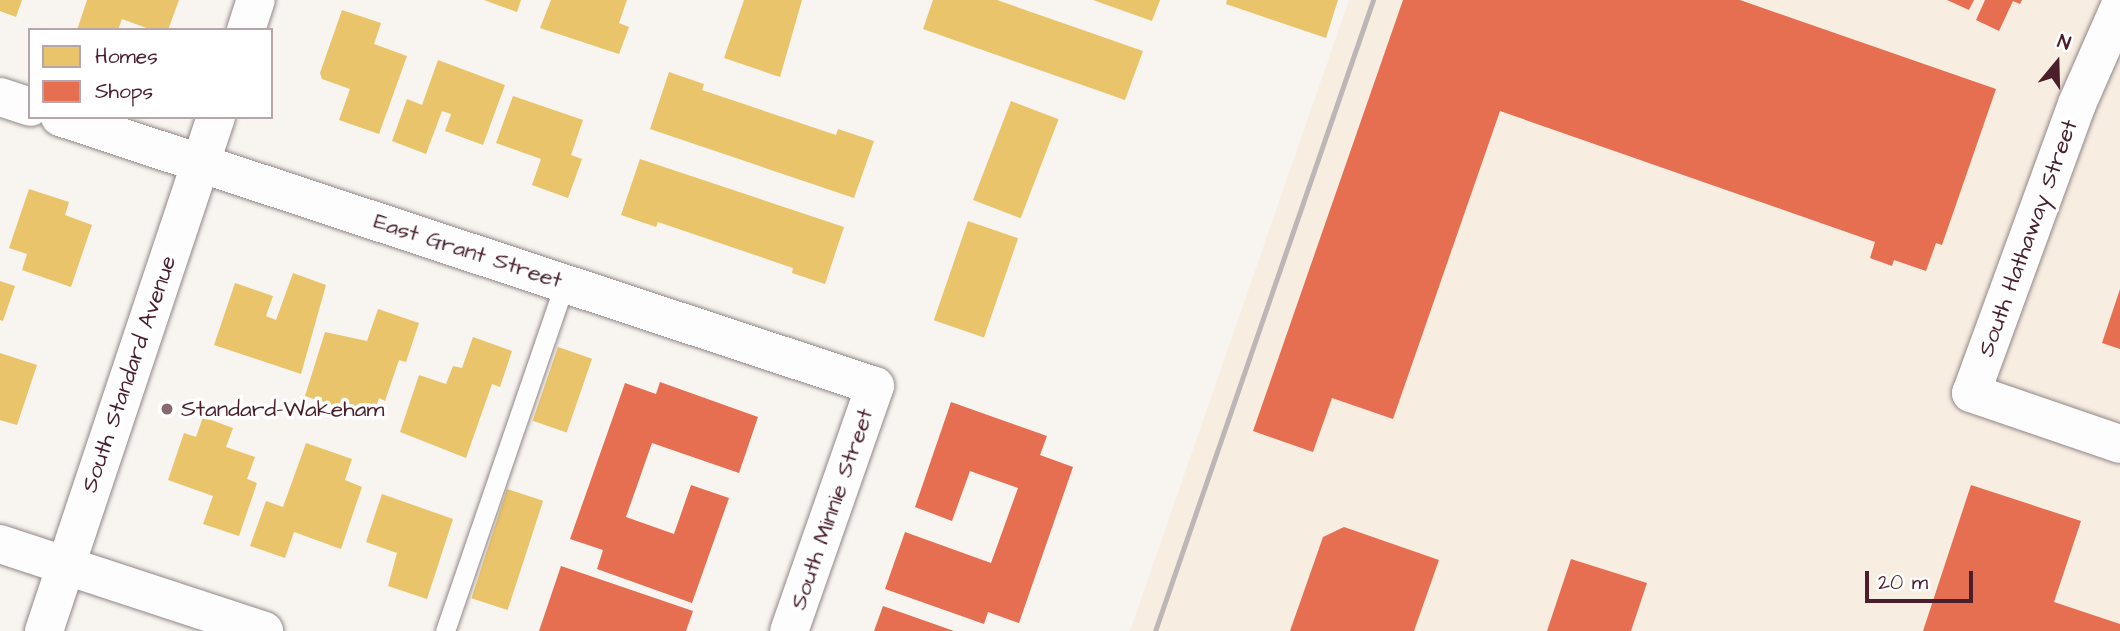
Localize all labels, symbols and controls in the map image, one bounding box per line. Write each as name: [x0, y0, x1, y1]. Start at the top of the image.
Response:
legend: [28, 28, 273, 119]
north arrow: [2022, 28, 2092, 98]
text: N: [2054, 28, 2074, 57]
text: Homes: [95, 42, 158, 71]
text: Shops: [95, 77, 153, 106]
street label: South Hathaway Street: [1972, 116, 2084, 360]
street label: East Grant Street: [370, 207, 566, 295]
street label: South Standard Avenue: [76, 252, 182, 496]
place label: Standard-Wakeham: [181, 395, 384, 423]
marker: Standard-Wakeham: [159, 401, 175, 417]
street label: South Minnie Street: [785, 405, 879, 613]
scale bar: [1868, 558, 1976, 602]
text: 20 m: [1878, 568, 1928, 597]

